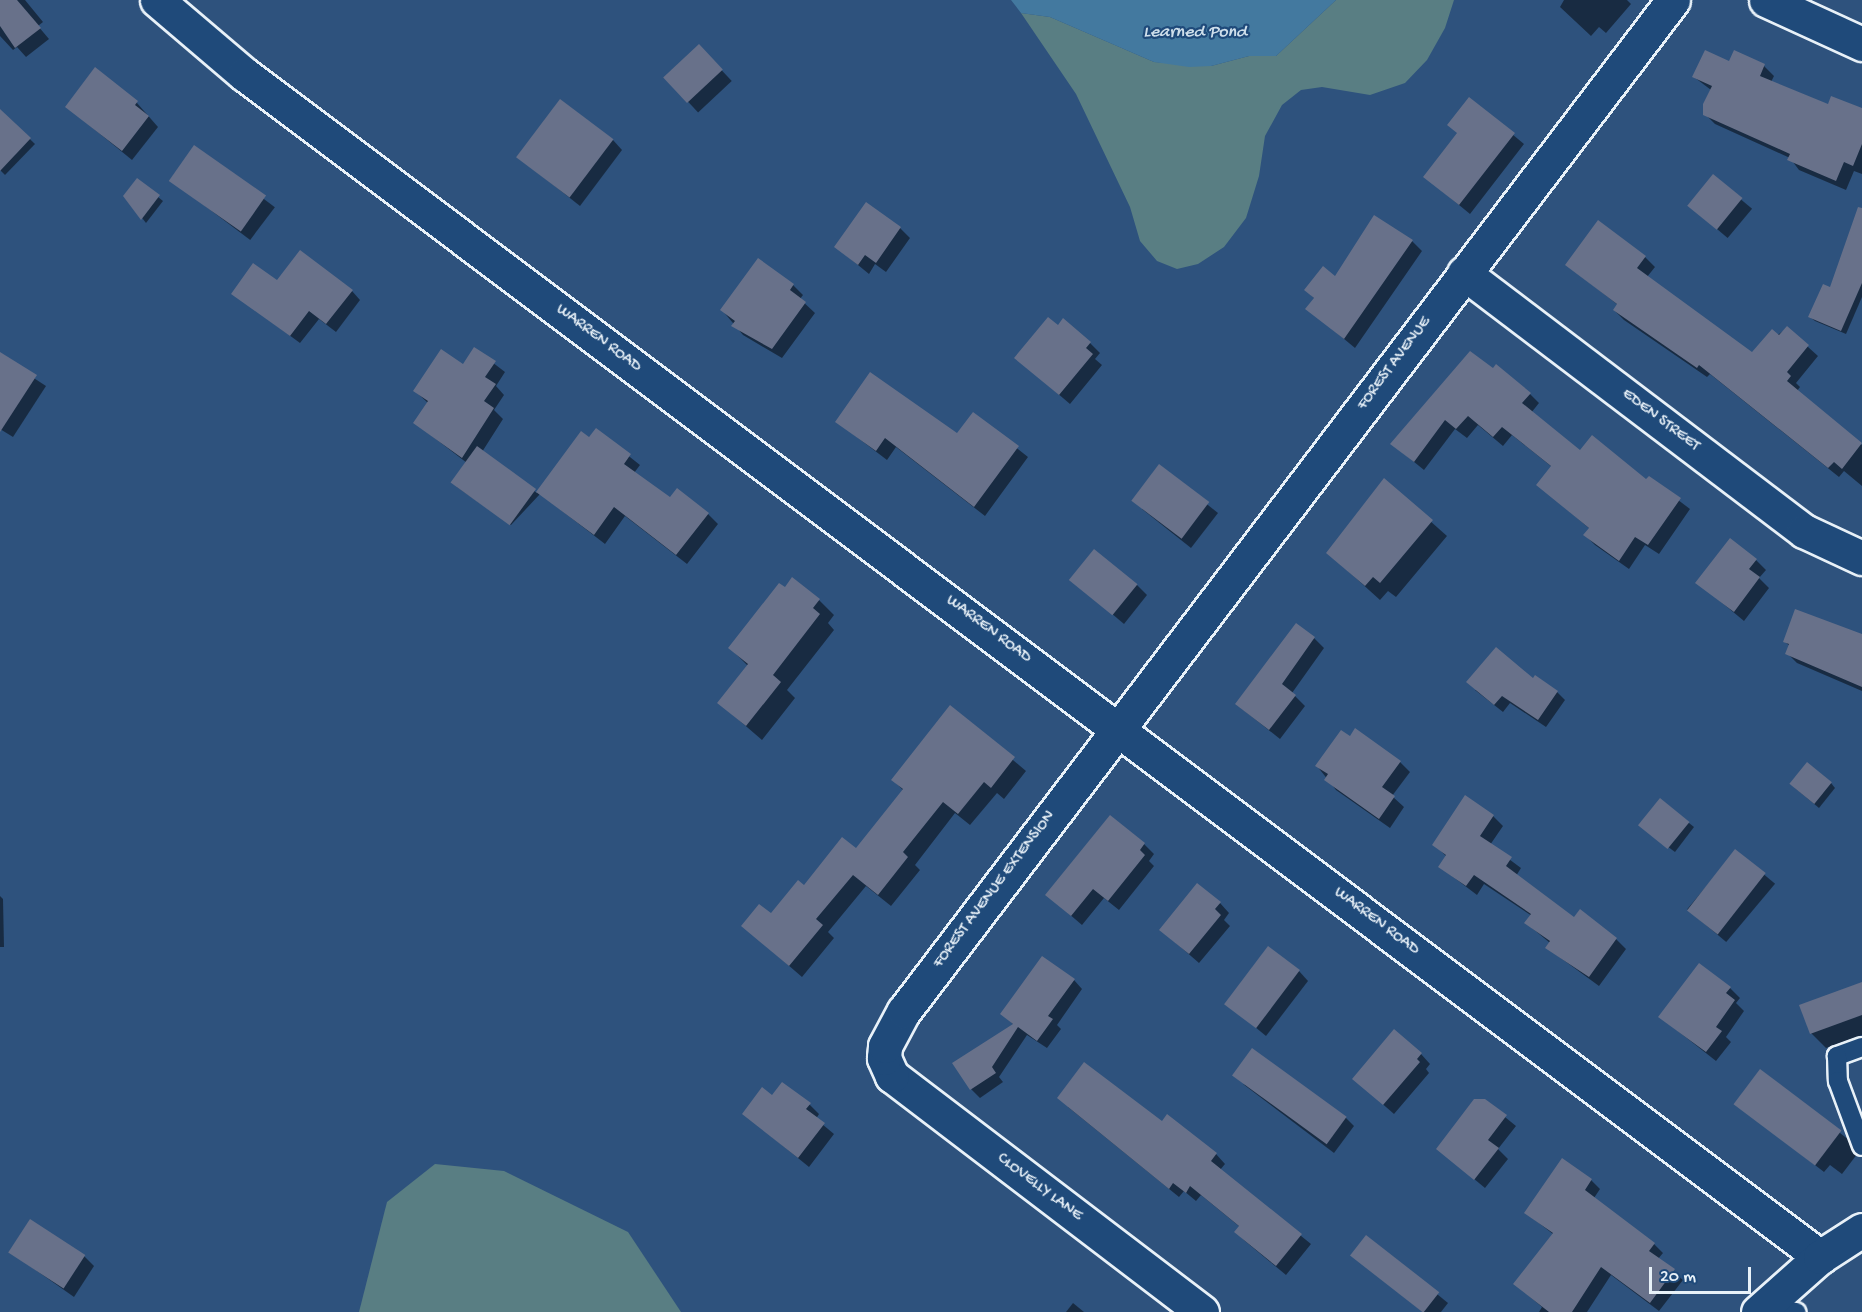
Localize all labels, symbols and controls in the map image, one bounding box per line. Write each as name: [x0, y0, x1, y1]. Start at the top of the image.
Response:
water label: Learned Pond: [1143, 22, 1247, 44]
street label: WARREN ROAD: [552, 301, 644, 377]
street label: FOREST AVENUE: [1354, 314, 1436, 414]
street label: EDEN STREET: [1617, 385, 1703, 457]
street label: WARREN ROAD: [942, 592, 1034, 668]
street label: FOREST AVENUE EXTENSION: [930, 808, 1060, 972]
street label: WARREN ROAD: [1330, 884, 1422, 960]
street label: CLOVELLY LANE: [993, 1150, 1085, 1226]
scale bar: [1652, 1255, 1754, 1293]
text: 20 m: [1660, 1267, 1696, 1288]

